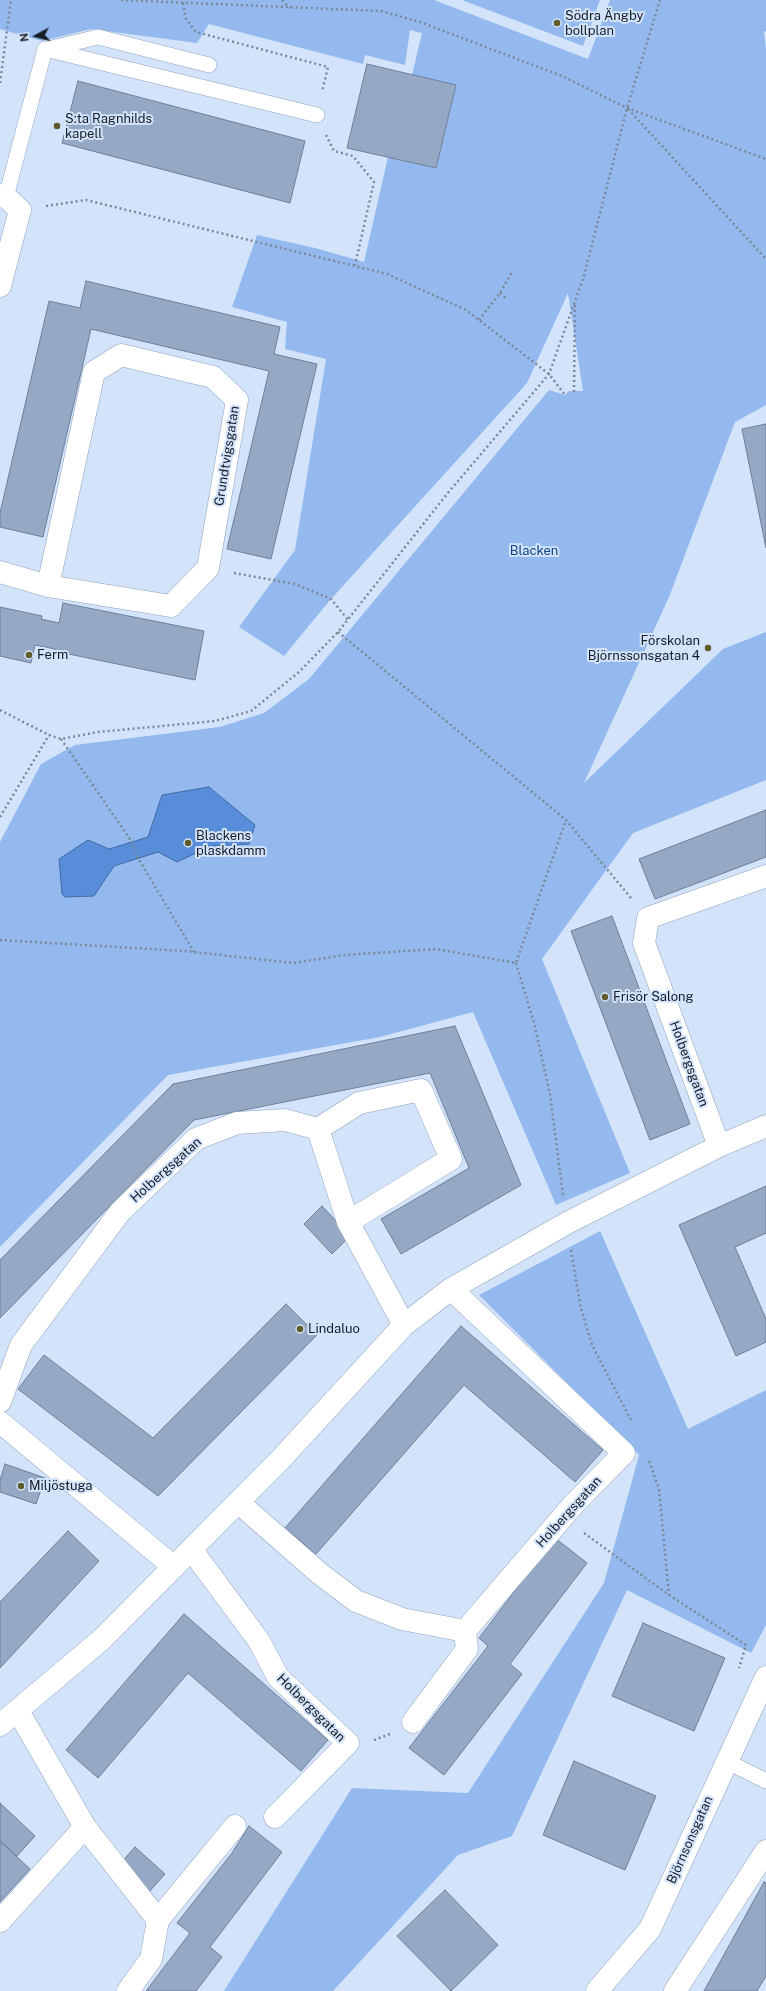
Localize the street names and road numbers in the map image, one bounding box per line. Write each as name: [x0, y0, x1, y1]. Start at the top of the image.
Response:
street label: Grundtvigsgatan: [211, 405, 243, 507]
street label: Holbergsgatan: [666, 1019, 712, 1109]
street label: Holbergsgatan: [127, 1134, 205, 1206]
street label: Holbergsgatan: [533, 1473, 605, 1551]
street label: Holbergsgatan: [274, 1671, 348, 1745]
street label: Björnsonsgatan: [664, 1794, 716, 1886]

